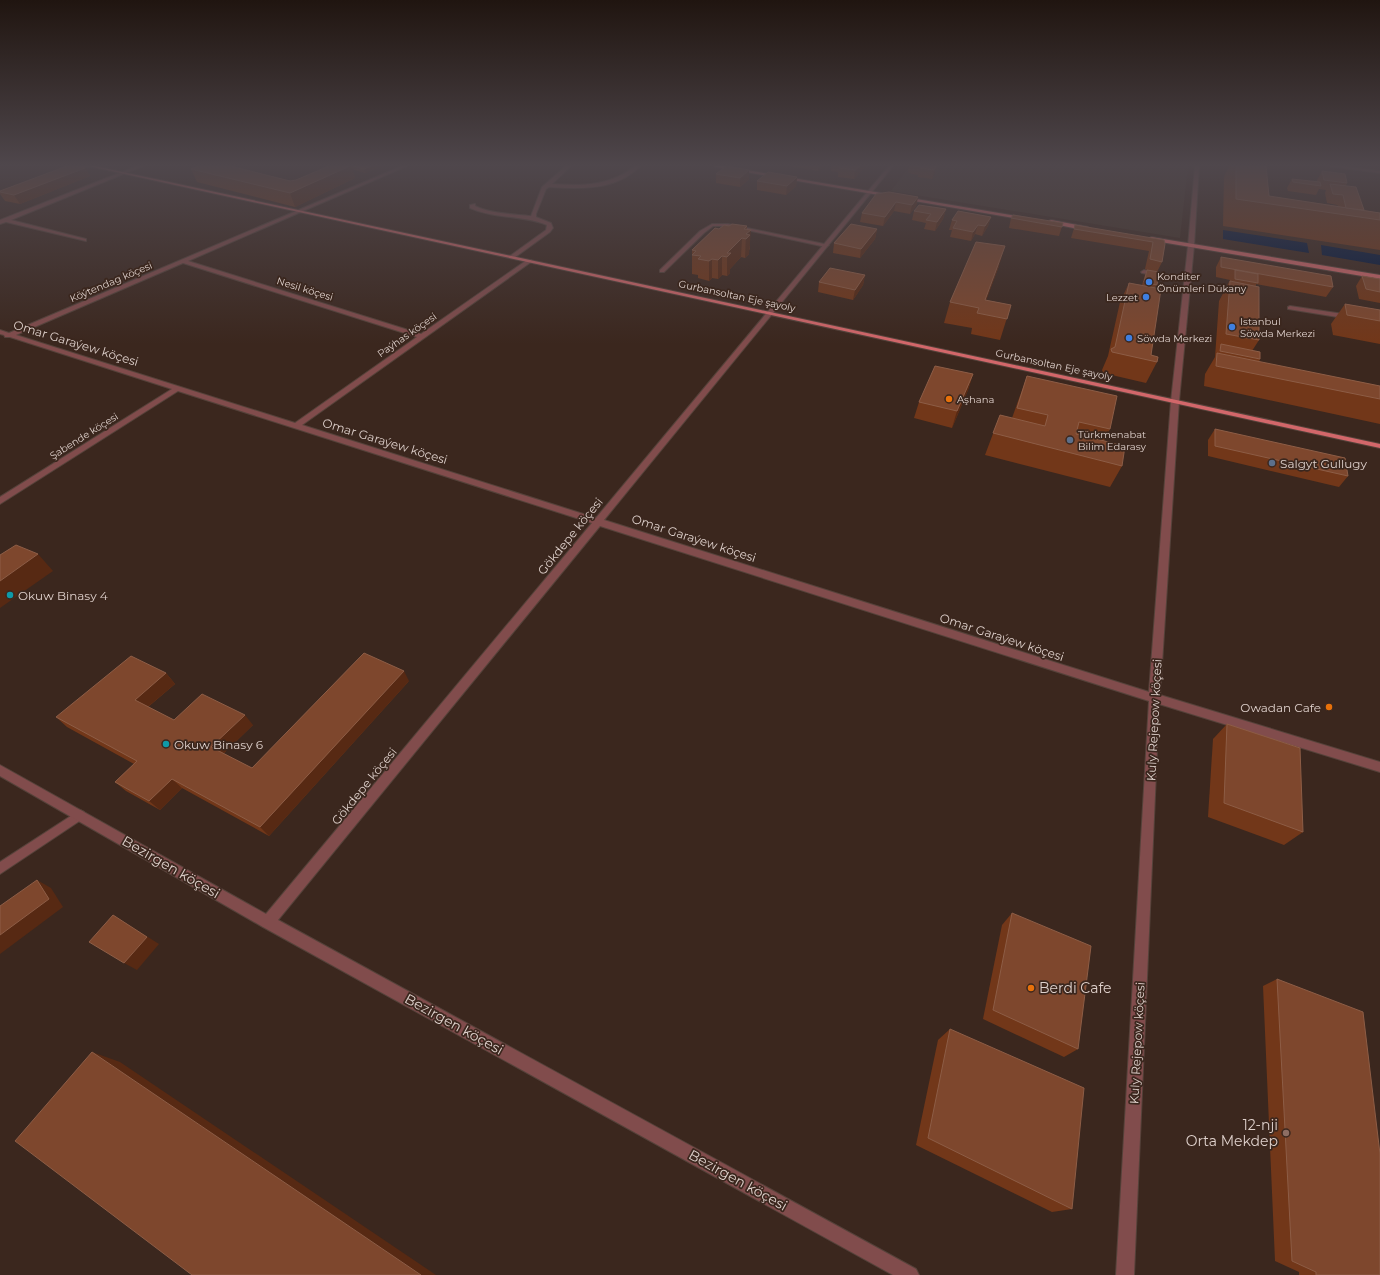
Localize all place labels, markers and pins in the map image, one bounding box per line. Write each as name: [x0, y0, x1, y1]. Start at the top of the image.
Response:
place label: Konditer Önümleri Dükany: [1157, 270, 1247, 295]
marker: Konditer Önümleri Dükany: [1144, 277, 1154, 287]
place label: Lezzet: [1106, 291, 1138, 304]
marker: Lezzet: [1141, 292, 1151, 302]
place label: Istanbul Söwda Merkezi: [1240, 315, 1315, 340]
marker: Istanbul Söwda Merkezi: [1227, 322, 1237, 332]
place label: Söwda Merkezi: [1137, 332, 1212, 345]
marker: Söwda Merkezi: [1124, 333, 1134, 343]
place label: Aşhana: [957, 393, 994, 406]
marker: Aşhana: [944, 394, 954, 404]
place label: Türkmenabat Bilim Edarasy: [1078, 428, 1147, 453]
marker: Türkmenabat Bilim Edarasy: [1065, 435, 1075, 445]
place label: Salgyt Gullugy: [1280, 456, 1367, 471]
marker: Salgyt Gullugy: [1267, 458, 1277, 468]
place label: Okuw Binasy 4: [18, 588, 108, 603]
marker: Okuw Binasy 4: [5, 590, 15, 600]
place label: Owadan Cafe: [1240, 700, 1321, 715]
marker: Owadan Cafe: [1324, 702, 1334, 712]
place label: Okuw Binasy 6: [174, 737, 263, 752]
marker: Okuw Binasy 6: [161, 739, 171, 749]
place label: Berdi Cafe: [1039, 979, 1112, 997]
marker: Berdi Cafe: [1026, 983, 1036, 993]
place label: 12-nji Orta Mekdep: [1186, 1116, 1278, 1150]
marker: 12-nji Orta Mekdep: [1281, 1128, 1291, 1138]

